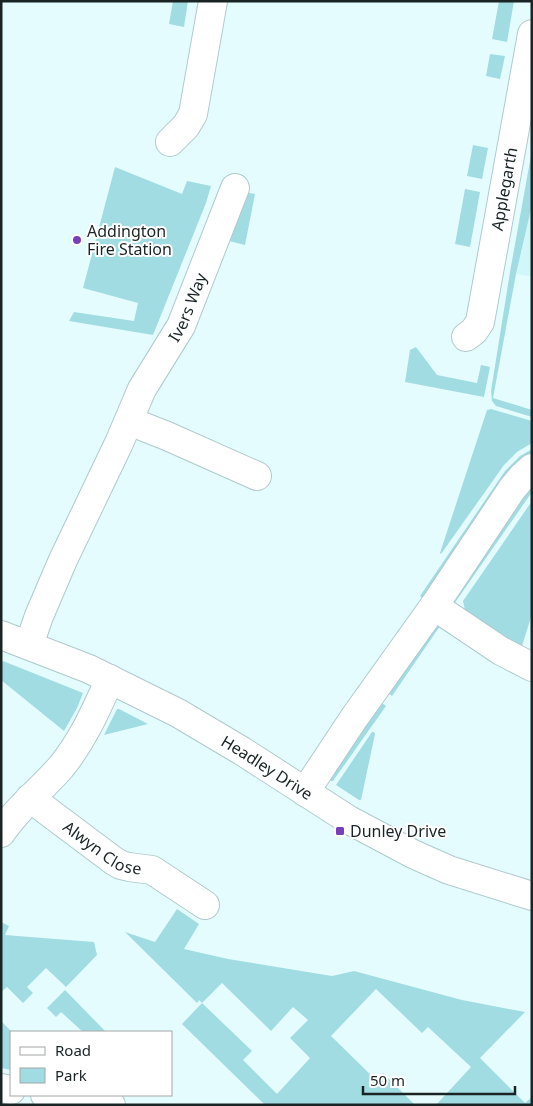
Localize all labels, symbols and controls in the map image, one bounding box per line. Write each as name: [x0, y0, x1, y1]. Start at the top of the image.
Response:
street label: Applegarth: [486, 146, 522, 232]
place label: Addington Fire Station: [87, 220, 172, 260]
marker: Addington Fire Station: [71, 234, 83, 246]
street label: Ivers Way: [163, 269, 212, 346]
street label: Headley Drive: [217, 730, 317, 805]
street label: Alwyn Close: [59, 816, 143, 880]
place label: Dunley Drive: [350, 820, 446, 842]
marker: Dunley Drive: [334, 825, 346, 837]
legend: [10, 1031, 172, 1096]
text: Road: [55, 1040, 91, 1060]
scale bar: [363, 1064, 516, 1096]
text: Park: [55, 1065, 87, 1085]
text: 50 m: [370, 1070, 405, 1090]

